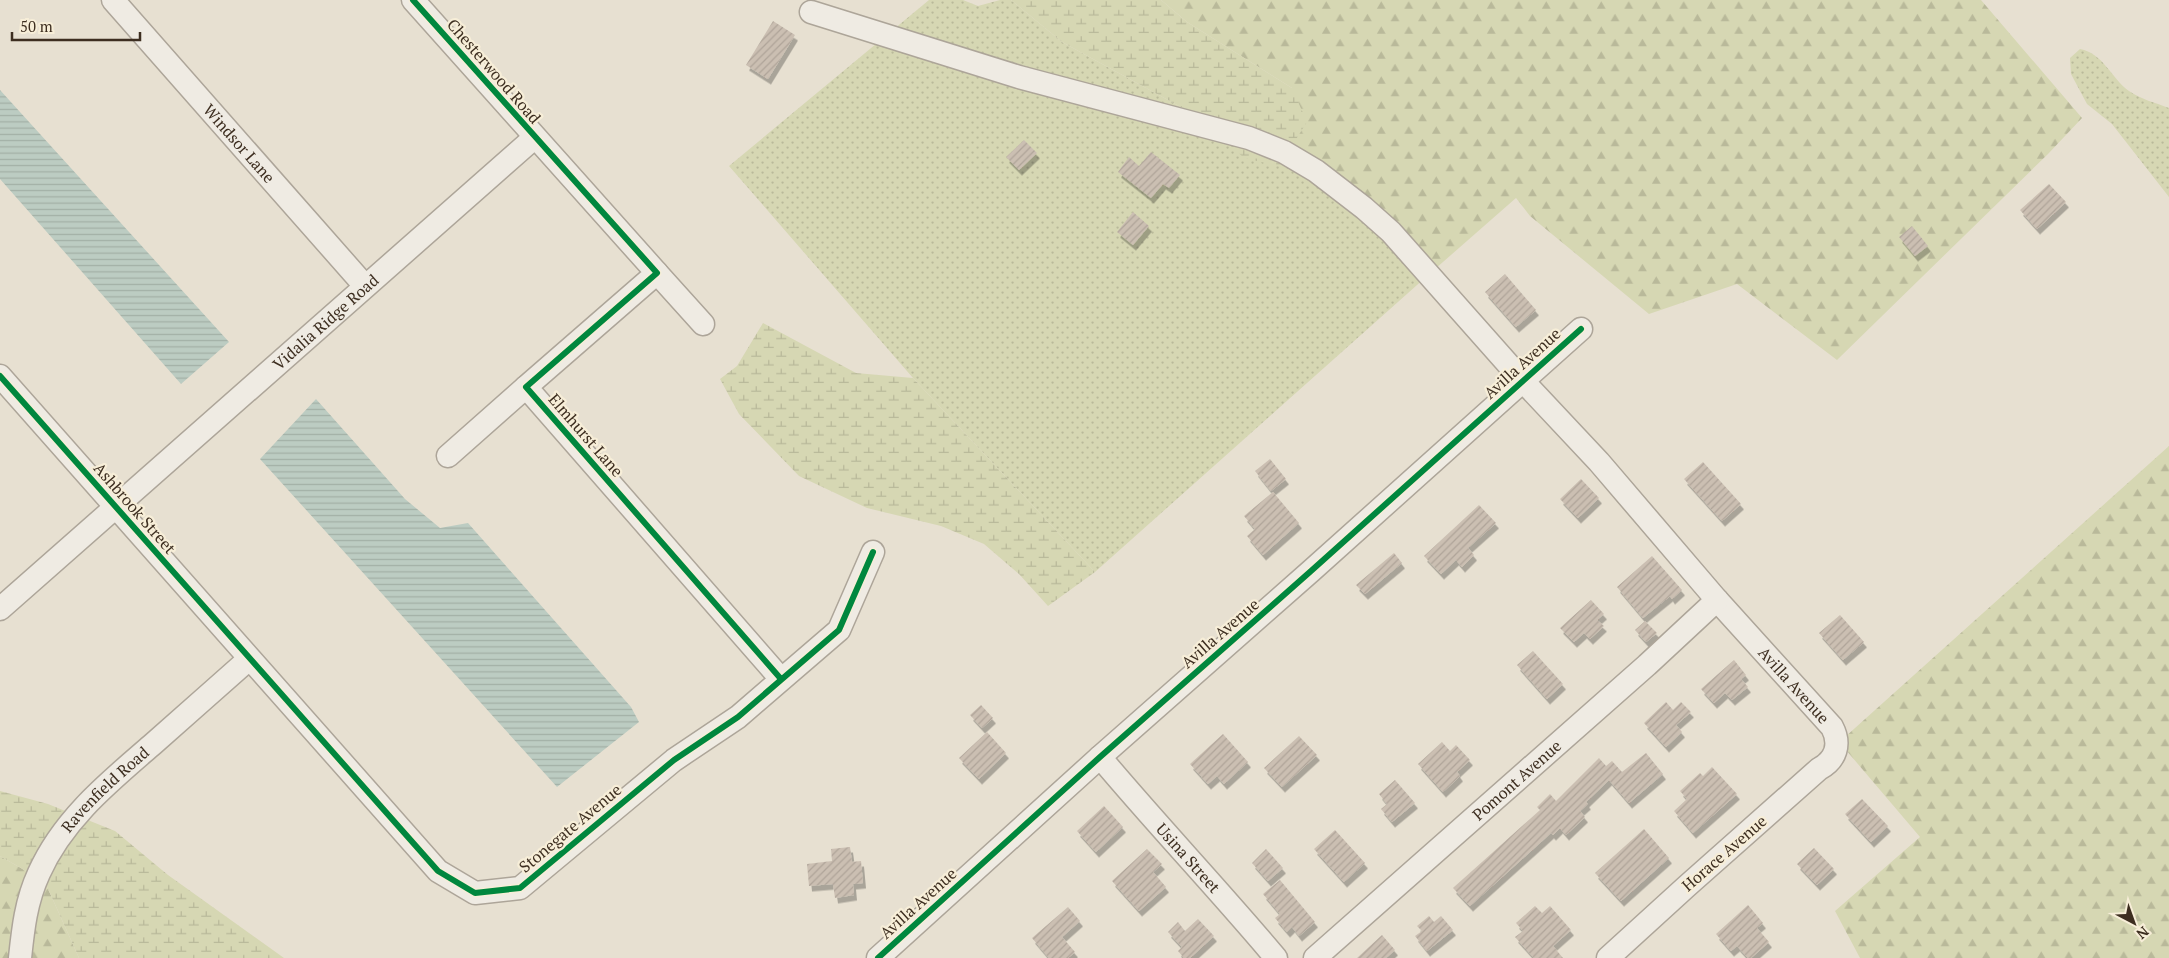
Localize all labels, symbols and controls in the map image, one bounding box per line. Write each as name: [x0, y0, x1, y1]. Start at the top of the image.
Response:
scale bar: [12, 10, 140, 42]
street label: Chesterwood Road: [442, 14, 546, 128]
text: 50 m: [20, 16, 53, 36]
street label: Windsor Lane: [198, 99, 280, 188]
street label: Vidalia Ridge Road: [268, 269, 383, 375]
street label: Avilla Avenue: [1479, 323, 1565, 403]
street label: Elmhurst Lane: [544, 389, 628, 481]
street label: Ashbrook Street: [89, 458, 181, 559]
street label: Avilla Avenue: [1176, 593, 1264, 673]
street label: Avilla Avenue: [1753, 642, 1835, 728]
street label: Pomont Avenue: [1467, 735, 1566, 825]
street label: Ravenfield Road: [56, 741, 154, 837]
street label: Stonegate Avenue: [514, 779, 626, 877]
street label: Horace Avenue: [1677, 810, 1771, 896]
street label: Usina Street: [1151, 818, 1225, 898]
street label: Avilla Avenue: [875, 863, 961, 943]
north arrow: [2109, 898, 2159, 948]
text: N: [2132, 923, 2153, 944]

